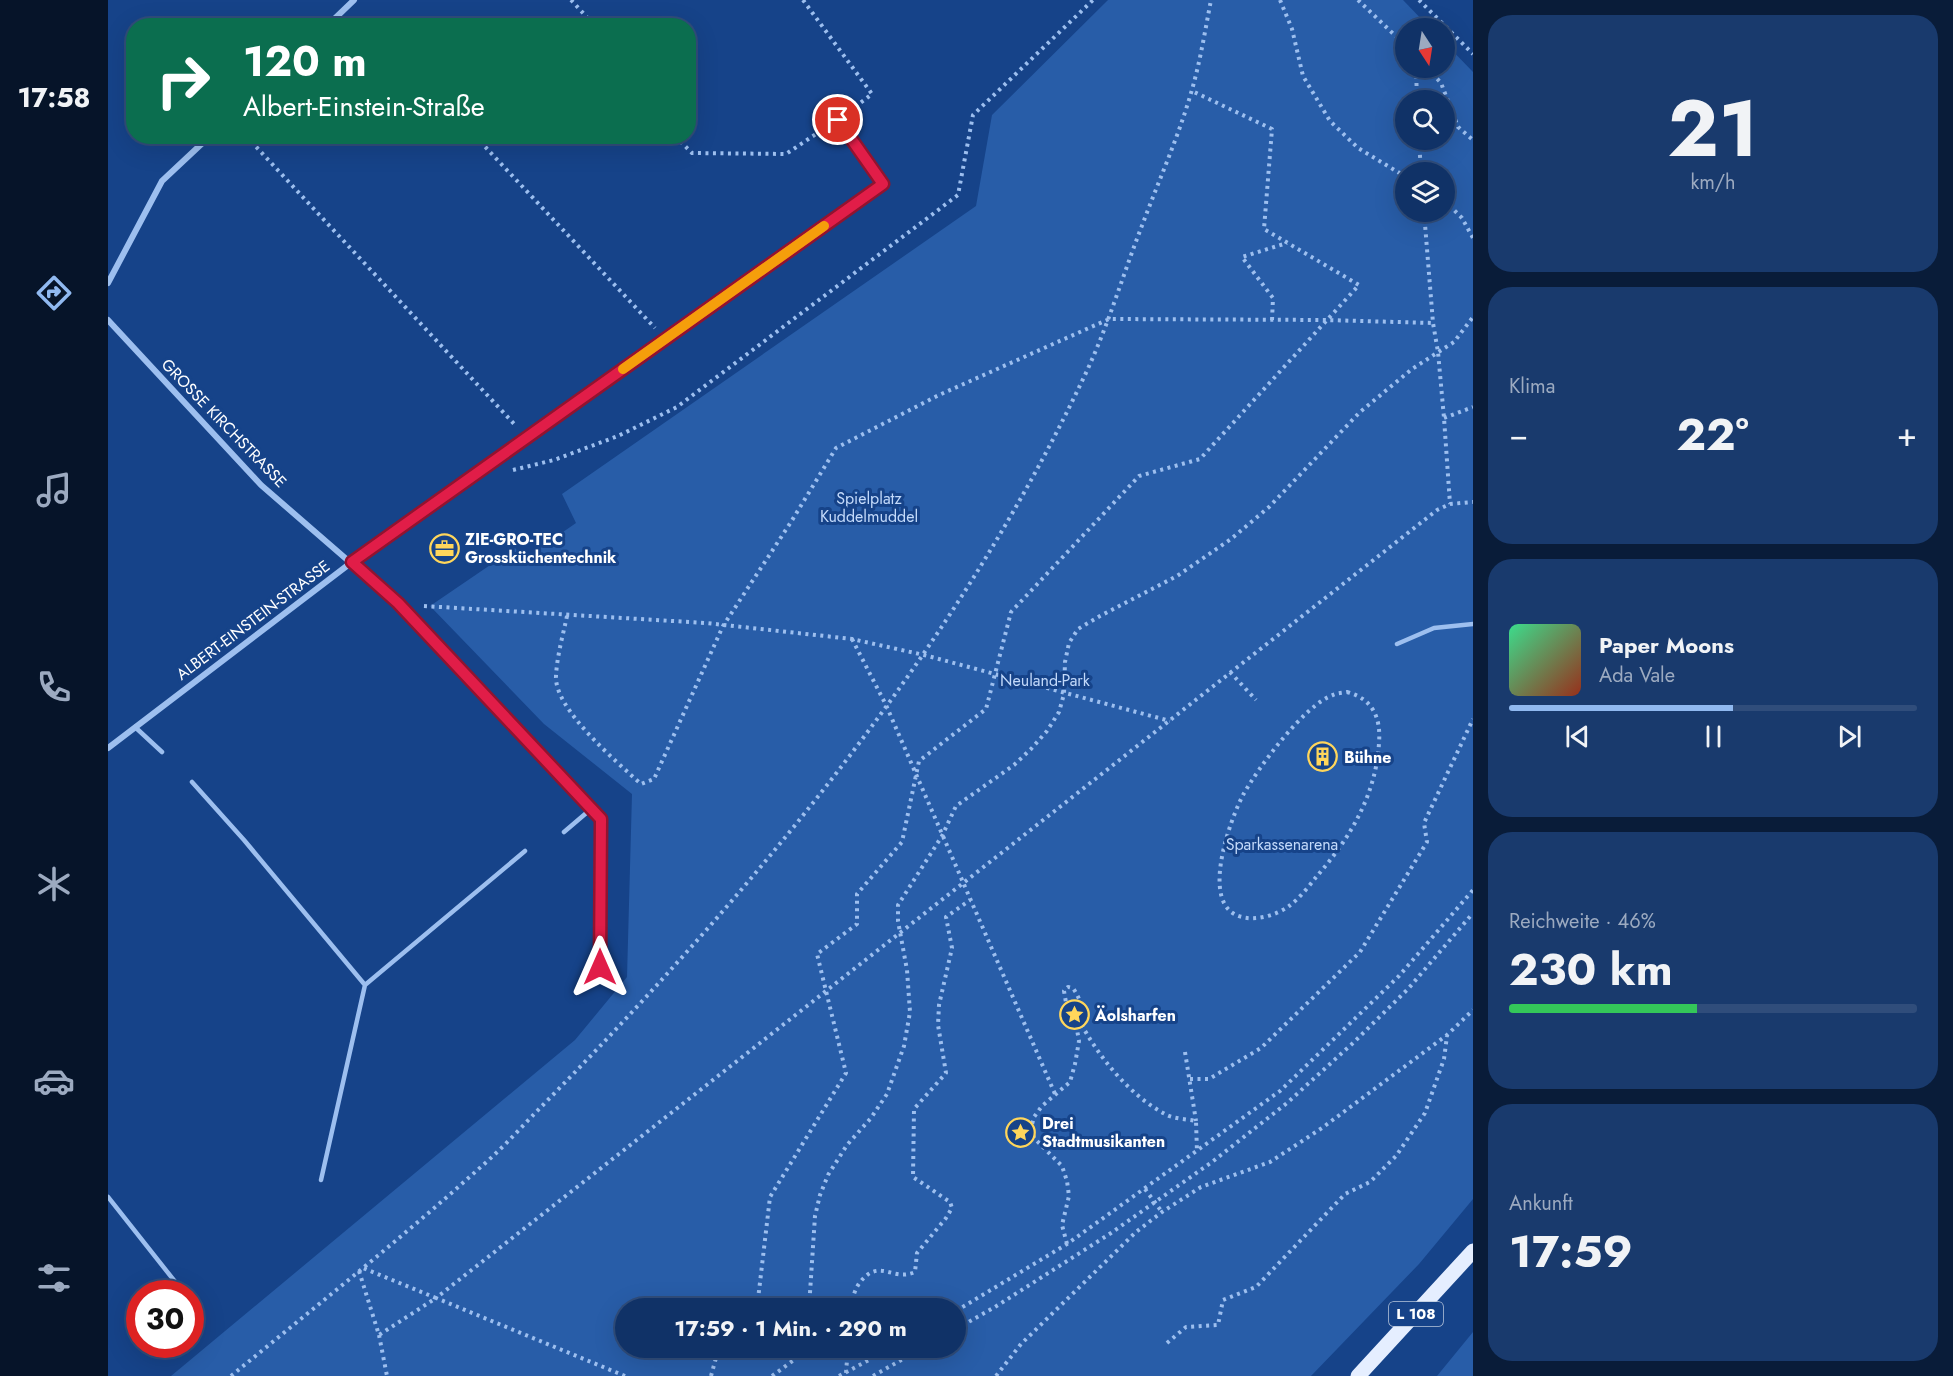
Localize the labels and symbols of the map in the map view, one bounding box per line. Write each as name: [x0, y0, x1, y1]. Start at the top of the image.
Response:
north arrow: [1395, 18, 1455, 78]
pin: [812, 94, 863, 145]
street label: GROSSE KIRCHSTRASSE: [156, 353, 292, 493]
park label: Spielplatz Kuddelmuddel: [820, 487, 918, 528]
place label: ZIE-GRO-TEC Grossküchentechnik: [465, 528, 617, 569]
office icon: ZIE-GRO-TEC Grossküchentechnik: [428, 532, 460, 564]
street label: ALBERT-EINSTEIN-STRASSE: [171, 555, 335, 685]
park label: Neuland-Park: [1000, 669, 1091, 692]
building icon: Bühne: [1307, 741, 1339, 773]
place label: Bühne: [1344, 746, 1391, 769]
park label: Sparkassenarena: [1226, 833, 1338, 856]
position arrow: [568, 935, 632, 999]
place icon: Äolsharfen: [1058, 999, 1090, 1031]
place label: Äolsharfen: [1094, 1004, 1176, 1027]
place label: Drei Stadtmusikanten: [1042, 1112, 1165, 1153]
place icon: Drei Stadtmusikanten: [1005, 1116, 1037, 1148]
speed limit sign: 30: [126, 1280, 204, 1358]
road number: L 108: [1389, 1302, 1443, 1326]

